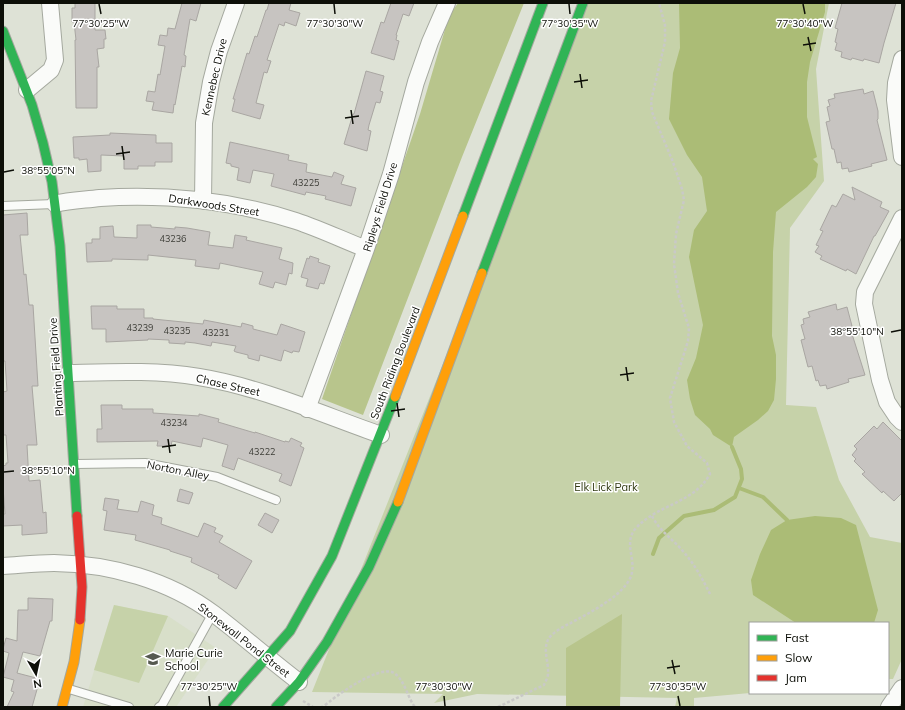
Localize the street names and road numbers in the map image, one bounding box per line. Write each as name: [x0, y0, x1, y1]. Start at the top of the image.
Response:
street label: Kennebec Drive: [198, 37, 230, 117]
street label: Ripleys Field Drive: [360, 161, 400, 253]
street label: Darkwoods Street: [168, 191, 261, 219]
street label: South Riding Boulevard: [367, 305, 423, 421]
street label: Planting Field Drive: [46, 317, 66, 417]
street label: Chase Street: [195, 371, 262, 399]
street label: Norton Alley: [146, 457, 211, 483]
street label: Stonewall Pond Street: [195, 600, 293, 680]

